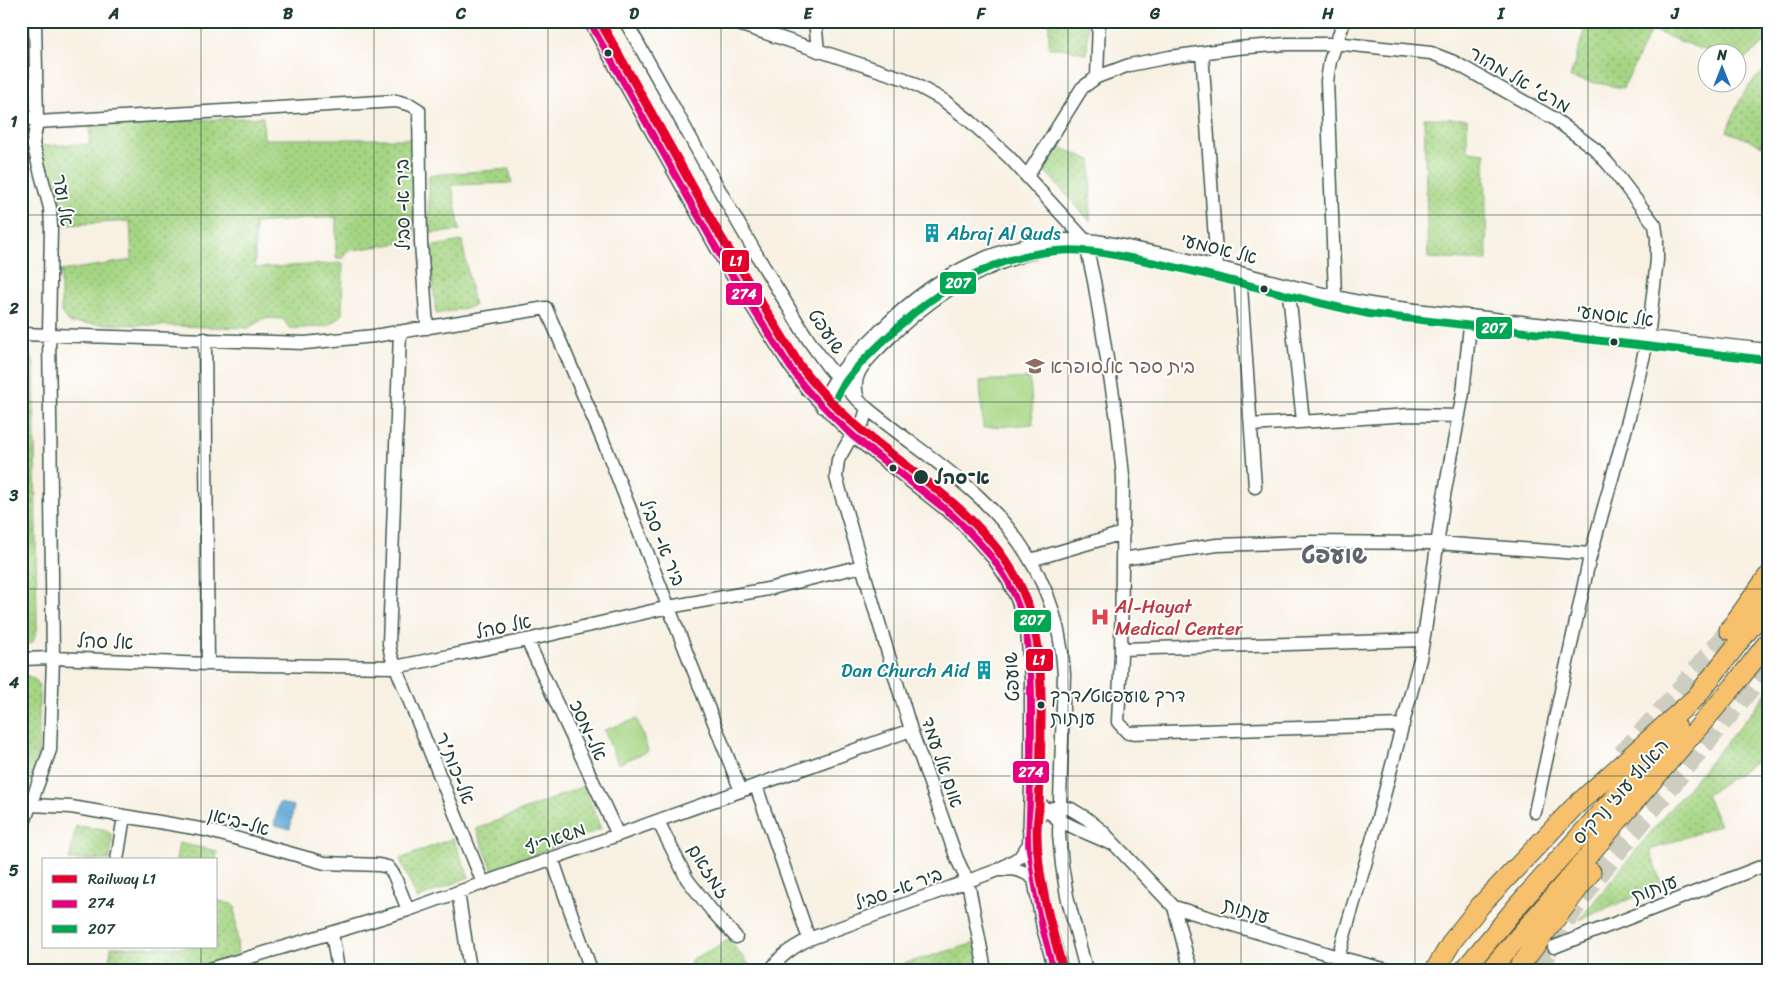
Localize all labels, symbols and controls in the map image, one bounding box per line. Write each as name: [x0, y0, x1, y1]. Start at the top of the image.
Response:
text: A: [108, 0, 119, 28]
text: B: [283, 0, 294, 28]
text: C: [455, 0, 467, 28]
text: D: [629, 0, 639, 28]
text: E: [804, 0, 814, 28]
text: F: [976, 0, 987, 28]
text: G: [1149, 0, 1161, 28]
text: H: [1321, 0, 1334, 28]
text: I: [1497, 0, 1506, 28]
text: J: [1670, 0, 1680, 28]
street label: מרג' אל מהור: [1462, 37, 1577, 122]
north arrow: [1696, 42, 1746, 92]
text: N: [1716, 43, 1727, 68]
unlabelled marker: [603, 48, 613, 58]
text: 1: [11, 107, 18, 136]
street label: ביר א- סביל: [385, 159, 420, 251]
street label: אל וער: [43, 172, 84, 229]
place label: Abraj Al Quds: [946, 217, 1061, 250]
building icon: Abraj Al Quds: [921, 222, 943, 244]
street label: אל אסמעי: [1177, 223, 1261, 274]
line badge: L1: [721, 249, 750, 273]
text: L1: [730, 249, 742, 274]
line badge: 207: [939, 271, 977, 295]
text: 207: [945, 271, 971, 296]
line badge: 274: [725, 282, 763, 306]
text: 274: [731, 282, 757, 307]
unlabelled marker: [1259, 284, 1269, 294]
text: 2: [8, 294, 19, 323]
street label: אל אסמעי: [1574, 294, 1656, 337]
street label: שועפט: [799, 301, 854, 362]
line badge: 207: [1475, 316, 1513, 340]
text: 207: [1481, 316, 1507, 341]
unlabelled marker: [1609, 337, 1619, 347]
place label: בית ספר אלסופרא: [1050, 350, 1195, 383]
school or university icon: בית ספר אלסופרא: [1024, 355, 1046, 377]
place label: א־סהל: [934, 461, 990, 494]
unlabelled marker: [888, 463, 898, 473]
marker: א־סהל: [912, 468, 930, 486]
text: 3: [9, 481, 19, 510]
street label: ביר א- סביל: [630, 493, 695, 591]
district label: שועפט: [1301, 534, 1368, 576]
place label: Al-Hayat Medical Center: [1114, 590, 1244, 645]
street label: אל סהל: [472, 604, 534, 649]
hospital icon: Al-Hayat Medical Center: [1089, 606, 1111, 628]
text: 207: [1019, 608, 1045, 633]
line badge: 207: [1013, 609, 1052, 633]
street label: אל סהל: [76, 624, 134, 659]
line badge: L1: [1025, 648, 1054, 672]
text: L1: [1033, 648, 1045, 673]
street label: שועפט: [994, 651, 1029, 703]
place label: Dan Church Aid: [841, 654, 971, 687]
building icon: Dan Church Aid: [973, 659, 995, 681]
text: 4: [8, 668, 19, 697]
place label: דרך שועפאט/דרך ענתות: [1050, 680, 1186, 734]
street label: אל-מסכ: [560, 694, 617, 766]
marker: דרך שועפאט/דרך ענתות: [1036, 700, 1046, 710]
street label: אום אל עמד: [911, 712, 974, 812]
street label: אל-כות'ר: [426, 727, 485, 809]
street label: האלוף עוזי נרקיס: [1563, 731, 1677, 852]
line badge: 274: [1012, 760, 1050, 784]
text: 274: [1018, 760, 1044, 785]
street label: אל-ביאן: [204, 797, 274, 846]
street label: משאריף: [520, 812, 590, 865]
street label: זמזאם: [678, 837, 739, 906]
text: 5: [9, 856, 19, 885]
street label: ביר א- סביל: [849, 857, 947, 920]
legend: [42, 858, 218, 948]
street label: ענתות: [1626, 864, 1682, 912]
text: Railway L1: [88, 866, 156, 892]
street label: ענתות: [1218, 888, 1274, 933]
text: 274: [88, 890, 115, 916]
text: 207: [88, 916, 116, 942]

